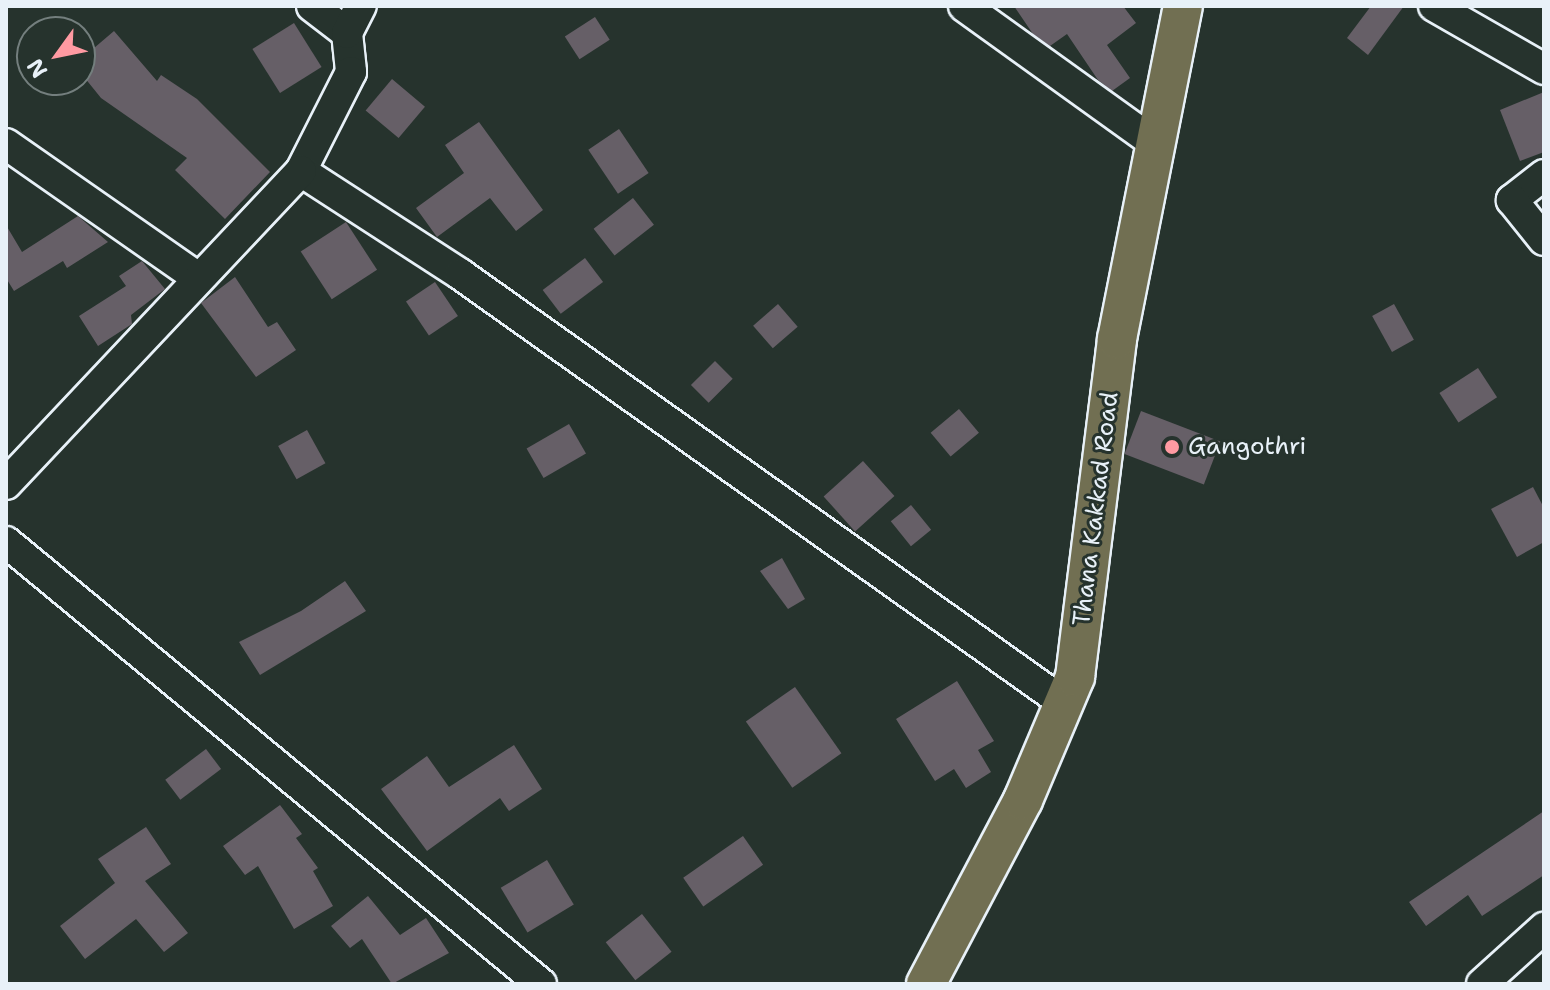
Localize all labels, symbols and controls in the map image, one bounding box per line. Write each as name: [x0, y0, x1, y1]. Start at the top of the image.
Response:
north arrow: [16, 16, 96, 96]
text: N: [20, 53, 54, 83]
street label: Thana Kakkad Road: [1067, 390, 1125, 628]
place label: Gangothri: [1188, 433, 1306, 461]
marker: Gangothri: [1163, 438, 1181, 456]

